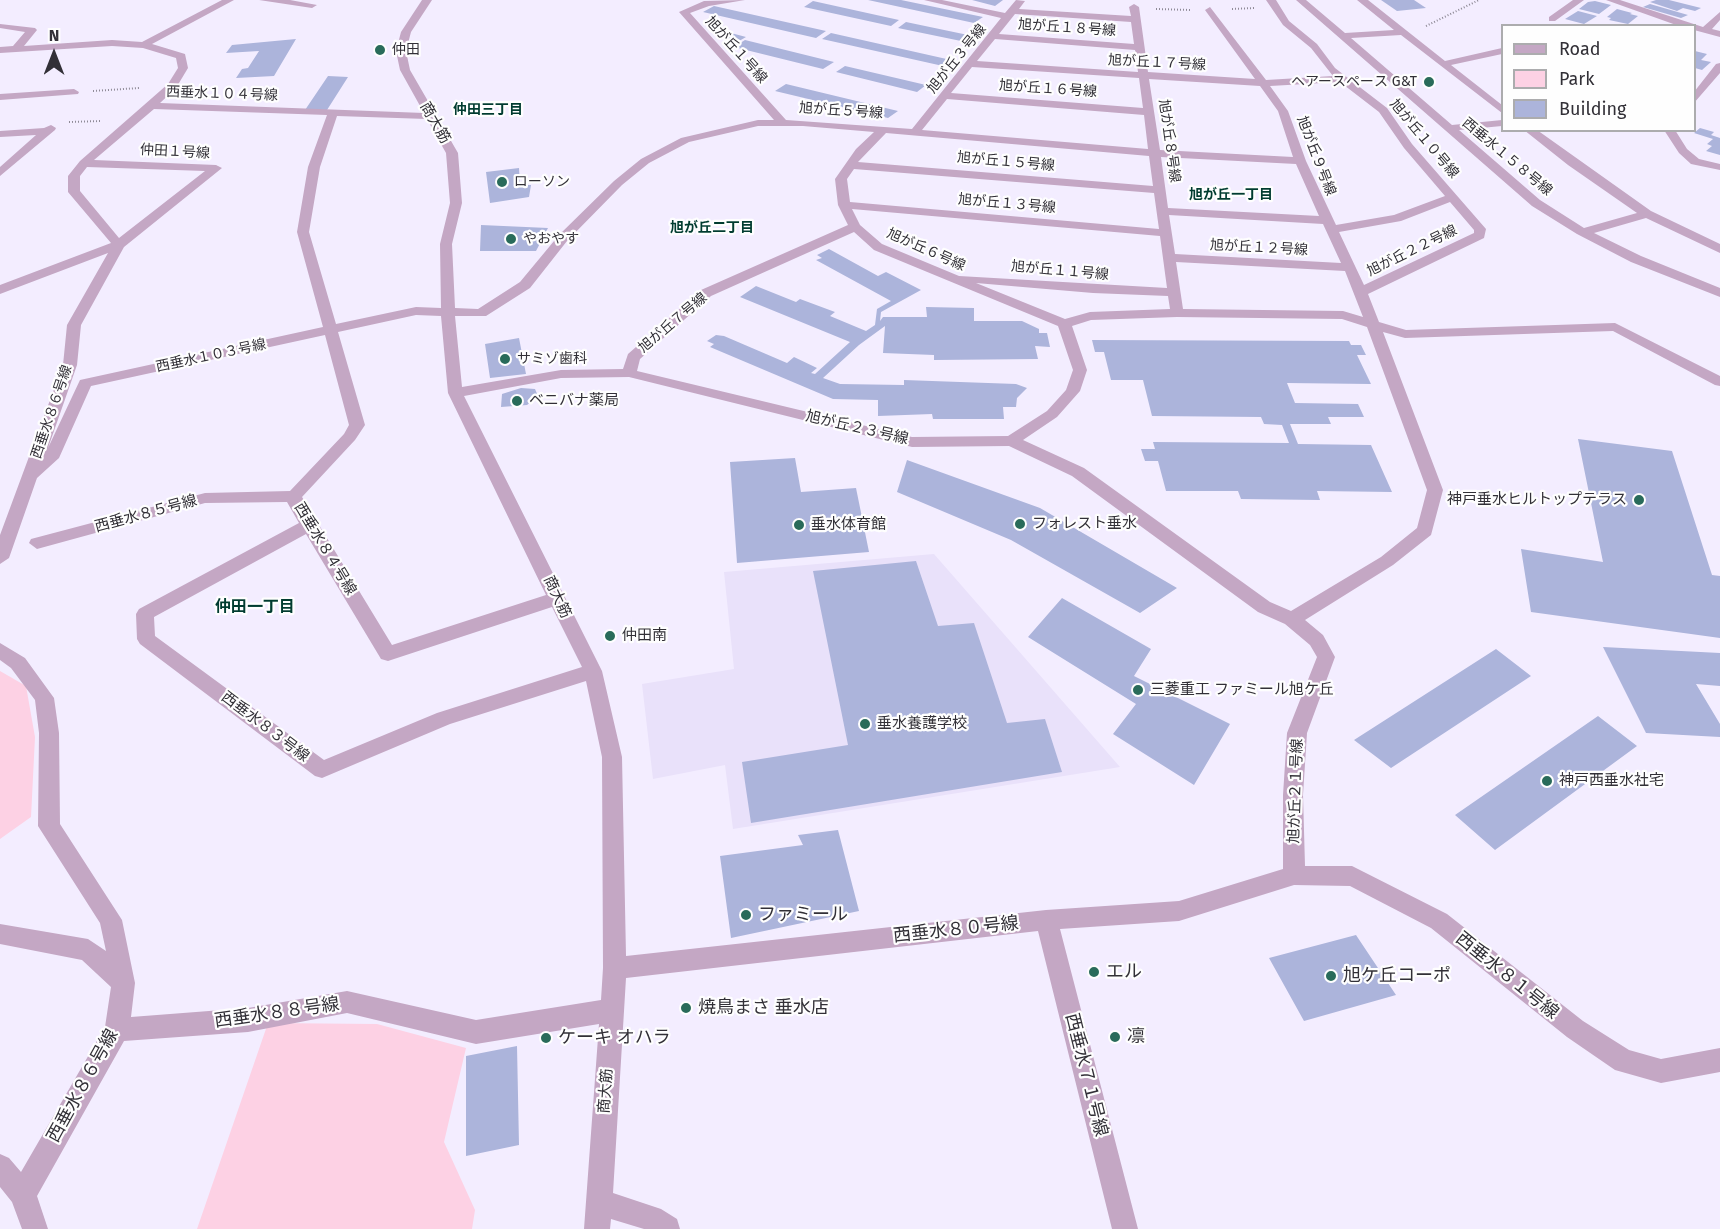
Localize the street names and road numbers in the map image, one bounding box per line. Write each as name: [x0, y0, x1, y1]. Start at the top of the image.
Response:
street label: 旭が丘１号線: [702, 13, 770, 87]
street label: 旭が丘１８号線: [1018, 16, 1116, 40]
street label: 旭が丘３号線: [924, 21, 990, 97]
street label: 旭が丘１７号線: [1108, 52, 1206, 74]
street label: 旭が丘１６号線: [999, 77, 1097, 101]
street label: 西垂水１０４号線: [166, 84, 278, 104]
street label: 旭が丘１０号線: [1386, 96, 1462, 182]
street label: 旭が丘８号線: [1155, 98, 1183, 184]
street label: 商大筋: [416, 99, 454, 147]
street label: 旭が丘５号線: [799, 100, 883, 122]
street label: 旭が丘９号線: [1293, 114, 1339, 198]
street label: 西垂水１５８号線: [1459, 115, 1555, 199]
street label: 仲田１号線: [140, 142, 210, 162]
street label: 旭が丘１５号線: [956, 149, 1056, 175]
street label: 旭が丘１３号線: [957, 191, 1057, 217]
street label: 旭が丘２２号線: [1364, 222, 1460, 280]
street label: 旭が丘６号線: [884, 225, 968, 275]
street label: 旭が丘１２号線: [1210, 237, 1308, 259]
street label: 旭が丘１１号線: [1010, 258, 1110, 284]
street label: 旭が丘７号線: [635, 290, 711, 356]
street label: 西垂水１０３号線: [154, 336, 268, 376]
street label: 西垂水８６号線: [28, 363, 76, 461]
street label: 旭が丘２３号線: [804, 407, 910, 449]
street label: 西垂水８５号線: [93, 492, 199, 536]
street label: 西垂水８４号線: [290, 499, 360, 599]
street label: 商大筋: [539, 573, 575, 621]
street label: 西垂水８３号線: [218, 688, 312, 766]
street label: 旭が丘２１号線: [1285, 738, 1307, 844]
street label: 西垂水８０号線: [892, 913, 1020, 947]
street label: 西垂水８１号線: [1451, 928, 1563, 1024]
street label: 西垂水８８号線: [213, 994, 341, 1032]
street label: 西垂水７１号線: [1060, 1011, 1112, 1139]
street label: 西垂水８６号線: [43, 1026, 123, 1146]
street label: 商大筋: [595, 1068, 617, 1114]

